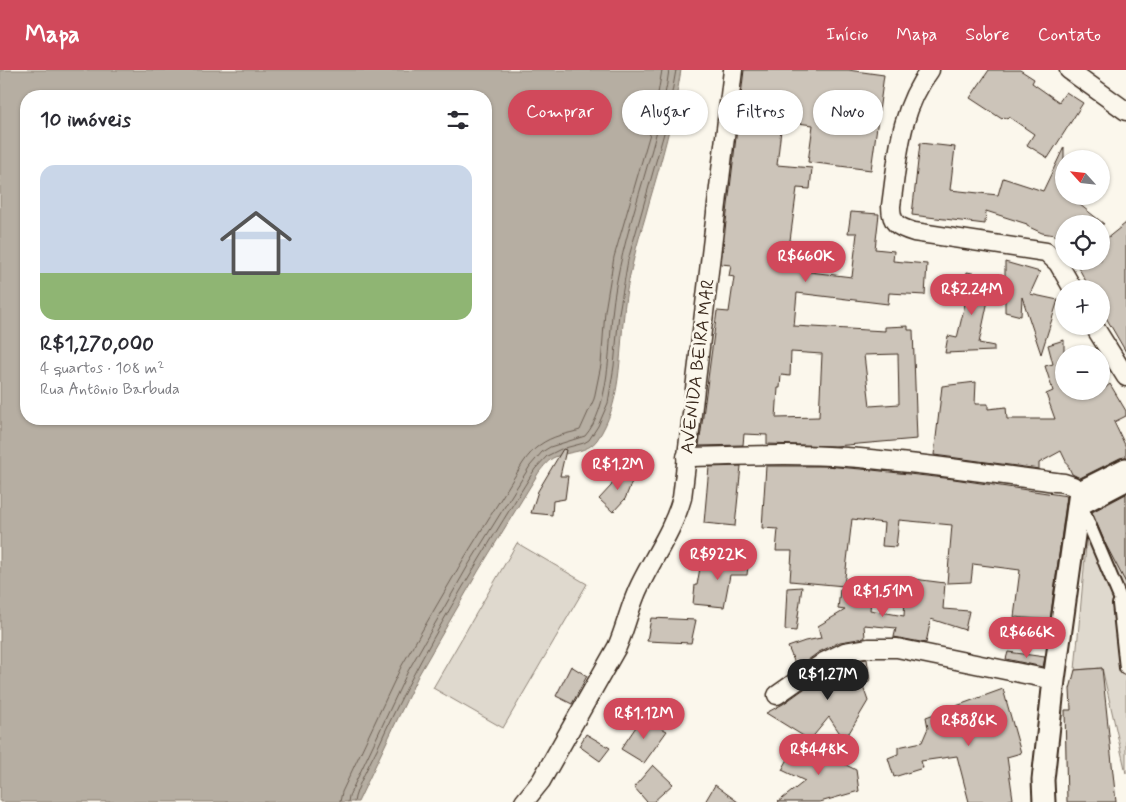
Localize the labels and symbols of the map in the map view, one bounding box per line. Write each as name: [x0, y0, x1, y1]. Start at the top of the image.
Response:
north arrow: [1055, 150, 1110, 205]
pin: R$660K: [765, 240, 847, 283]
pin: R$2.24M: [926, 274, 1018, 316]
street label: AVENIDA BEIRA MAR: [675, 277, 721, 455]
pin: R$1.2M: [577, 448, 659, 491]
pin: R$922K: [677, 538, 759, 581]
pin: R$1.51M: [837, 576, 929, 618]
pin: R$666K: [986, 616, 1068, 659]
pin: R$1.27M: [782, 658, 874, 701]
pin: R$1.12M: [598, 698, 690, 740]
pin: R$886K: [928, 704, 1010, 747]
pin: R$448K: [778, 734, 860, 776]

